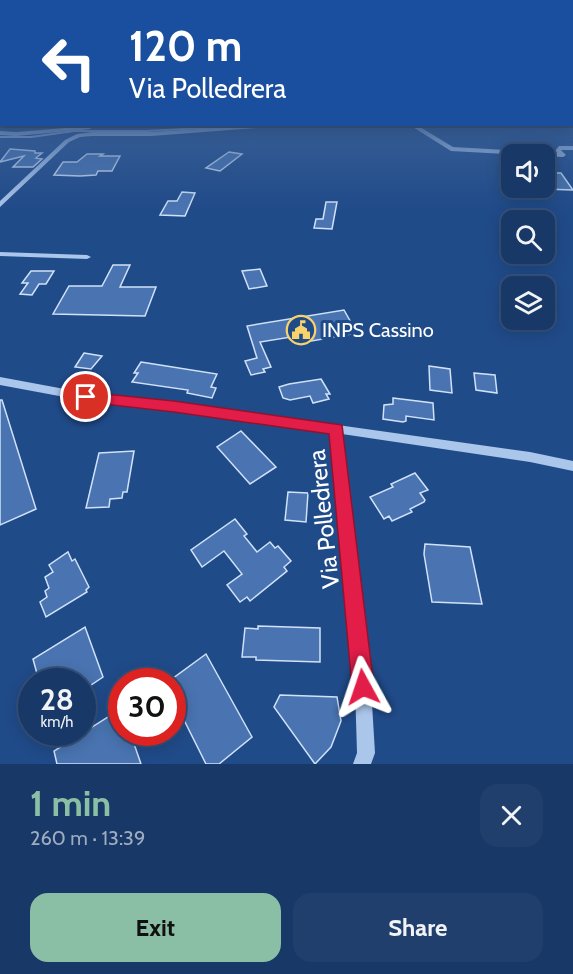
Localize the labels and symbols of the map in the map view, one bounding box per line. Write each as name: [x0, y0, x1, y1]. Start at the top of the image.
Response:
public building icon: INPS Cassino: [285, 314, 317, 346]
place label: INPS Cassino: [322, 318, 434, 342]
pin: [60, 371, 111, 422]
street label: Via Polledrera: [302, 448, 345, 590]
position arrow: [331, 655, 395, 719]
speed limit sign: 30: [108, 668, 186, 746]

